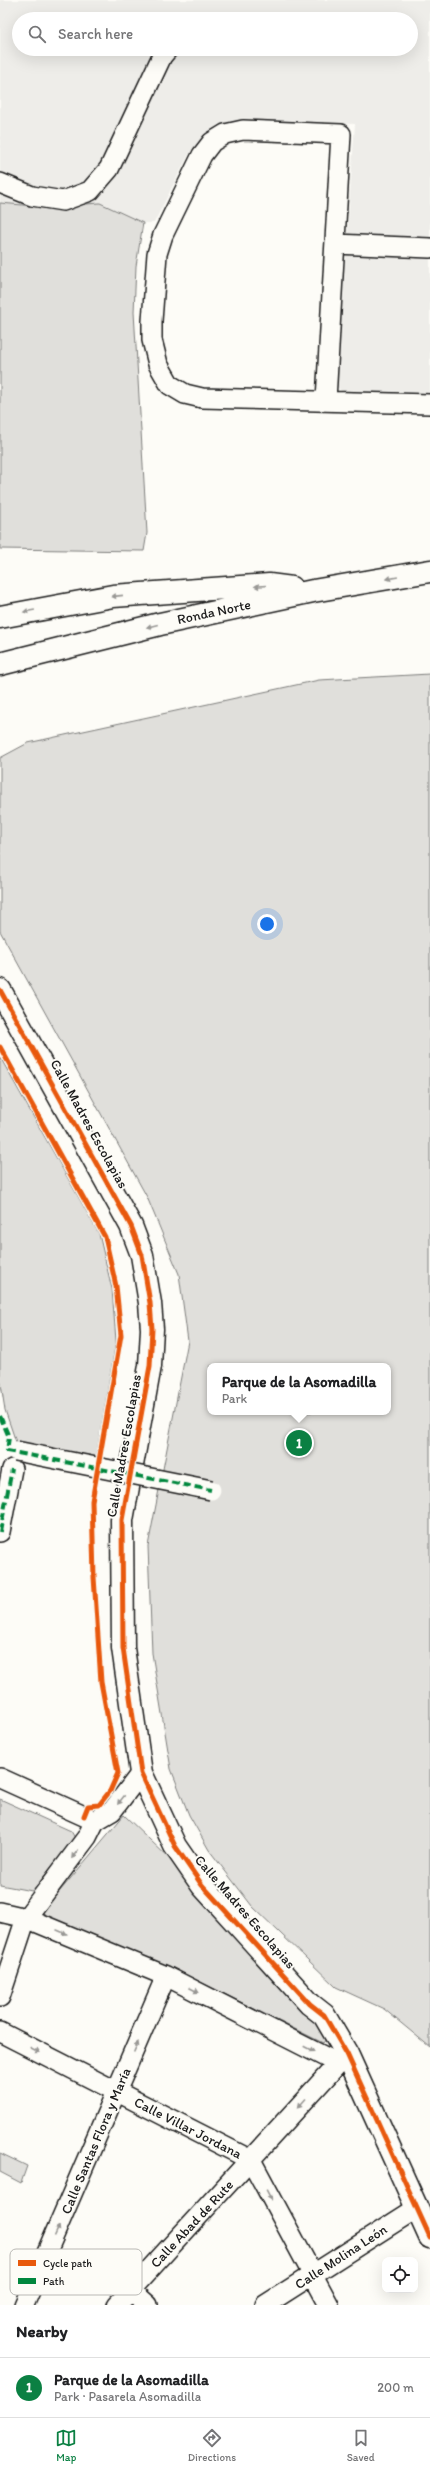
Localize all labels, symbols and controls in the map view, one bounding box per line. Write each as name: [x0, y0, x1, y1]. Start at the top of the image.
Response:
search box: [12, 12, 418, 56]
icon: search: [26, 23, 48, 45]
text: Search here: [58, 25, 133, 43]
one-way arrow: [386, 575, 398, 581]
one-way arrow: [254, 582, 266, 589]
one-way arrow: [110, 593, 123, 599]
street label: Ronda Norte: [176, 596, 253, 628]
one-way arrow: [23, 608, 35, 614]
one-way arrow: [145, 623, 157, 629]
your location: [257, 914, 277, 934]
street label: Calle Madres Escolapias: [46, 1057, 132, 1191]
popup: [207, 1363, 391, 1415]
street label: Calle Madres Escolapias: [103, 1373, 145, 1519]
text: Parque de la Asomadilla: [222, 1373, 376, 1391]
text: Park: [222, 1391, 247, 1406]
pin: 1: [286, 1428, 312, 1458]
one-way arrow: [117, 1795, 125, 1805]
one-way arrow: [70, 1849, 79, 1860]
street label: Calle Madres Escolapias: [191, 1852, 299, 1972]
one-way arrow: [56, 1930, 68, 1936]
one-way arrow: [188, 1987, 199, 1993]
one-way arrow: [133, 2042, 139, 2053]
one-way arrow: [304, 2046, 315, 2052]
one-way arrow: [29, 2047, 41, 2053]
street label: Calle Santas Flora y María: [57, 2065, 135, 2217]
street label: Calle Villar Jordana: [131, 2093, 245, 2163]
one-way arrow: [297, 2098, 306, 2108]
street label: Calle Abad de Rute: [147, 2176, 237, 2271]
one-way arrow: [266, 2189, 272, 2200]
street label: Calle Molina León: [292, 2221, 391, 2293]
one-way arrow: [54, 2224, 60, 2236]
legend: [10, 2249, 142, 2295]
text: Cycle path: [43, 2257, 92, 2270]
map controls: [382, 2257, 418, 2293]
button: locate: [382, 2257, 418, 2293]
text: Path: [43, 2275, 65, 2288]
text: Nearby: [16, 2321, 68, 2341]
text: Parque de la Asomadilla: [54, 2371, 209, 2389]
text: 1: [26, 2380, 32, 2395]
text: 200 m: [377, 2380, 414, 2395]
text: Park · Pasarela Asomadilla: [54, 2389, 201, 2404]
tab: Map: [55, 2427, 77, 2464]
tab: Directions: [188, 2427, 236, 2464]
tab: Saved: [347, 2427, 375, 2464]

